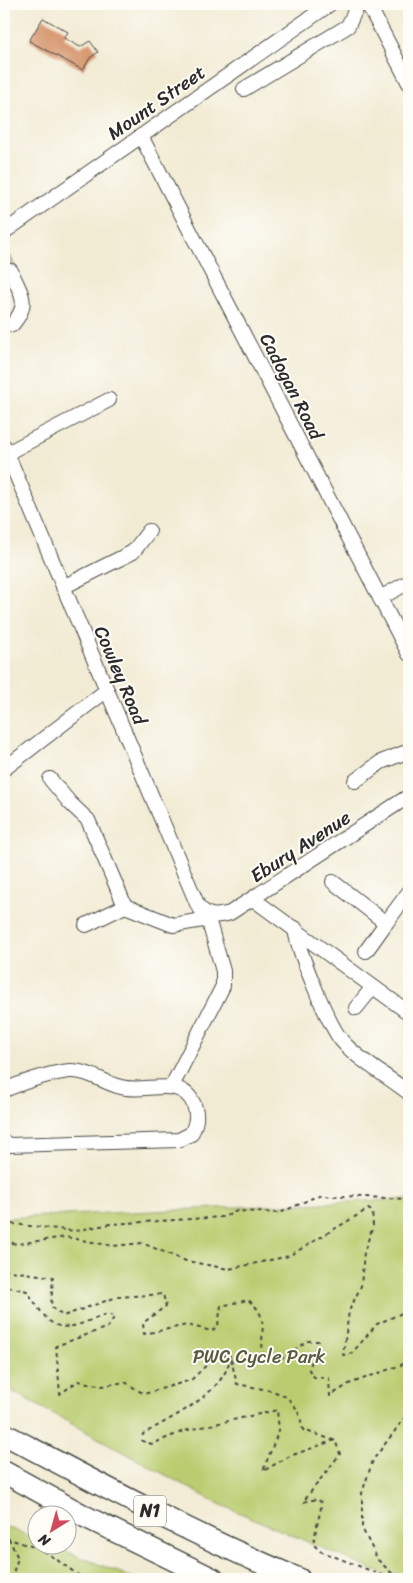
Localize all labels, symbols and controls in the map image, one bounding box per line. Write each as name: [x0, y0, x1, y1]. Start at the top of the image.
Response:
street label: Mount Street: [100, 56, 212, 149]
street label: Cadogan Road: [250, 327, 334, 447]
street label: Cowley Road: [85, 620, 157, 732]
street label: Ebury Avenue: [243, 801, 358, 892]
park label: PWC Cycle Park: [193, 1340, 325, 1373]
road number: N1: [134, 1495, 166, 1526]
north arrow: [28, 1506, 78, 1556]
text: N: [33, 1527, 57, 1553]

